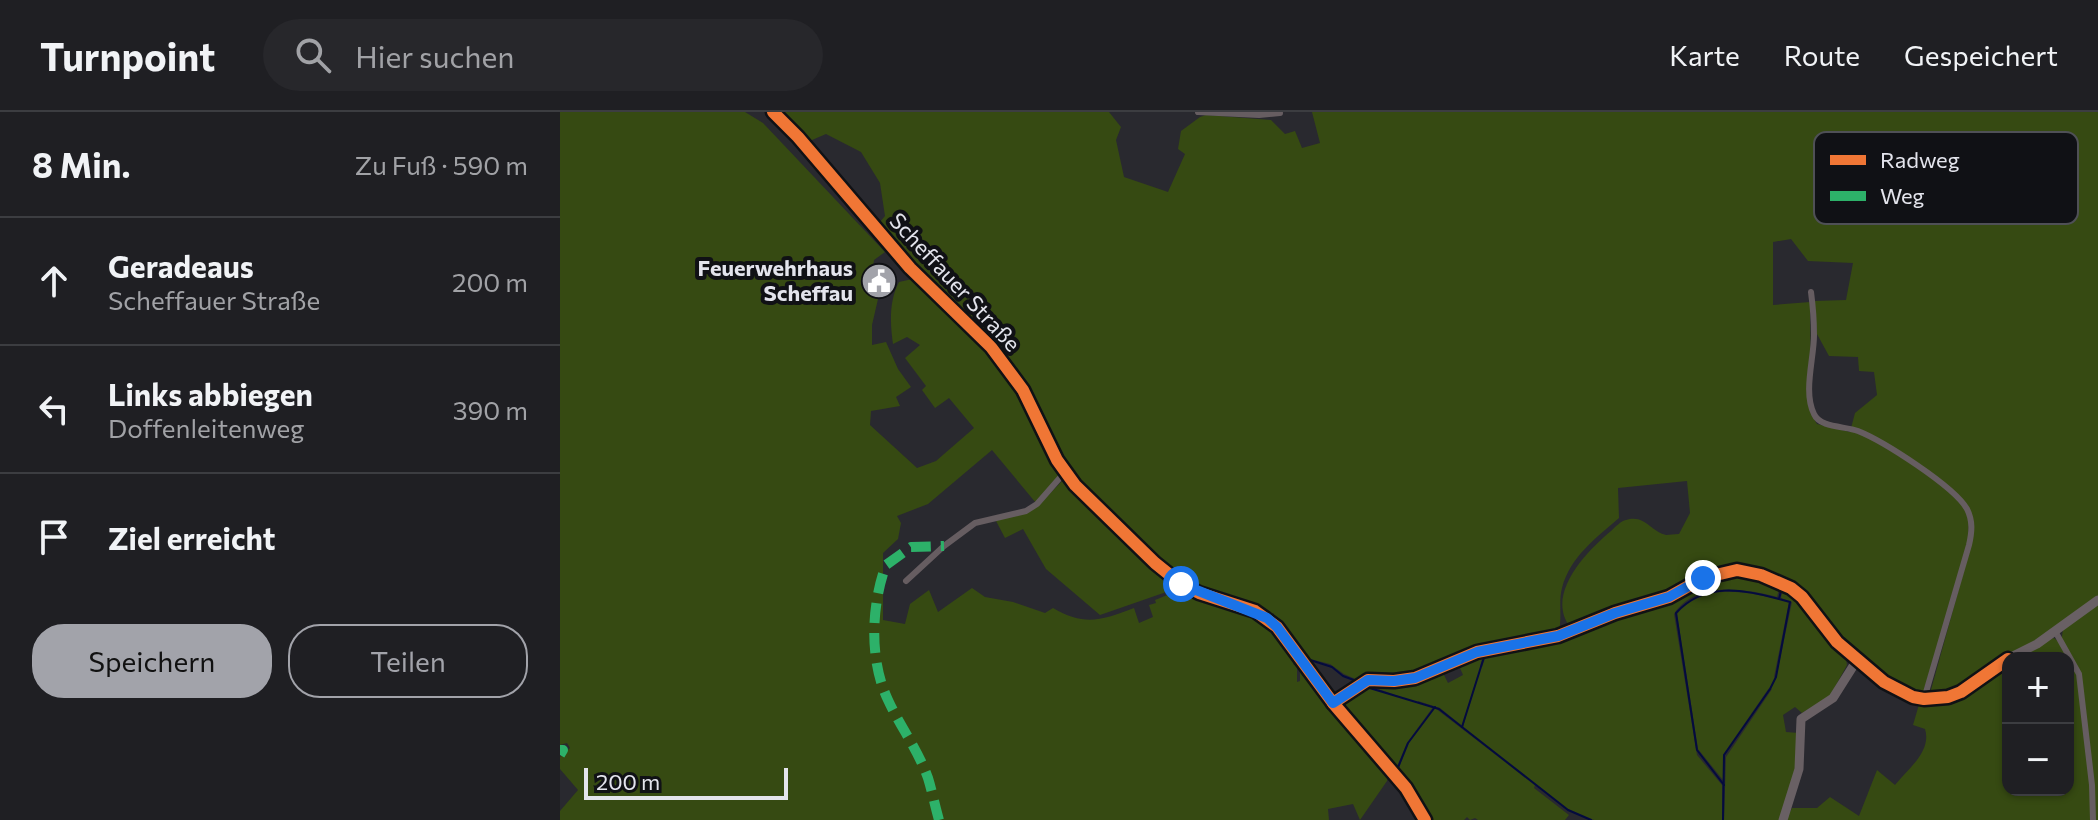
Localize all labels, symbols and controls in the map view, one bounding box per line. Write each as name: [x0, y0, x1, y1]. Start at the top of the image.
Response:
search box: [263, 19, 823, 91]
text: Turnpoint: [40, 32, 215, 79]
icon: search: [291, 33, 335, 77]
text: Hier suchen: [355, 37, 515, 74]
text: Karte: [1669, 38, 1740, 72]
text: Route: [1784, 38, 1860, 72]
text: Gespeichert: [1904, 38, 2058, 72]
legend: [1814, 132, 2078, 224]
text: 8 Min.: [32, 143, 130, 185]
text: Radweg: [1880, 146, 1960, 173]
text: Zu Fuß · 590 m: [355, 149, 528, 180]
text: Weg: [1880, 182, 1925, 209]
street label: Scheffauer Straße: [884, 207, 1026, 357]
text: Geradeaus: [108, 247, 254, 284]
place label: Feuerwehrhaus Scheffau: [697, 254, 853, 306]
icon: ahead: [32, 259, 76, 303]
public building icon: Feuerwehrhaus Scheffau: [860, 262, 898, 300]
text: 200 m: [452, 266, 528, 297]
text: Scheffauer Straße: [108, 284, 320, 315]
text: Links abbiegen: [108, 375, 313, 412]
icon: left: [32, 387, 76, 431]
text: 390 m: [453, 394, 528, 425]
text: Doffenleitenweg: [108, 412, 304, 443]
icon: arrive: [32, 515, 76, 559]
text: Ziel erreicht: [108, 519, 276, 556]
route end: [1685, 560, 1721, 596]
route start: [1163, 566, 1199, 602]
button: Speichern: [32, 624, 272, 698]
button: Teilen: [288, 624, 528, 698]
map controls: [2002, 652, 2074, 796]
button: +: [2002, 652, 2074, 724]
button: −: [2002, 724, 2074, 796]
scale bar: [584, 764, 788, 800]
text: 200 m: [596, 768, 660, 795]

